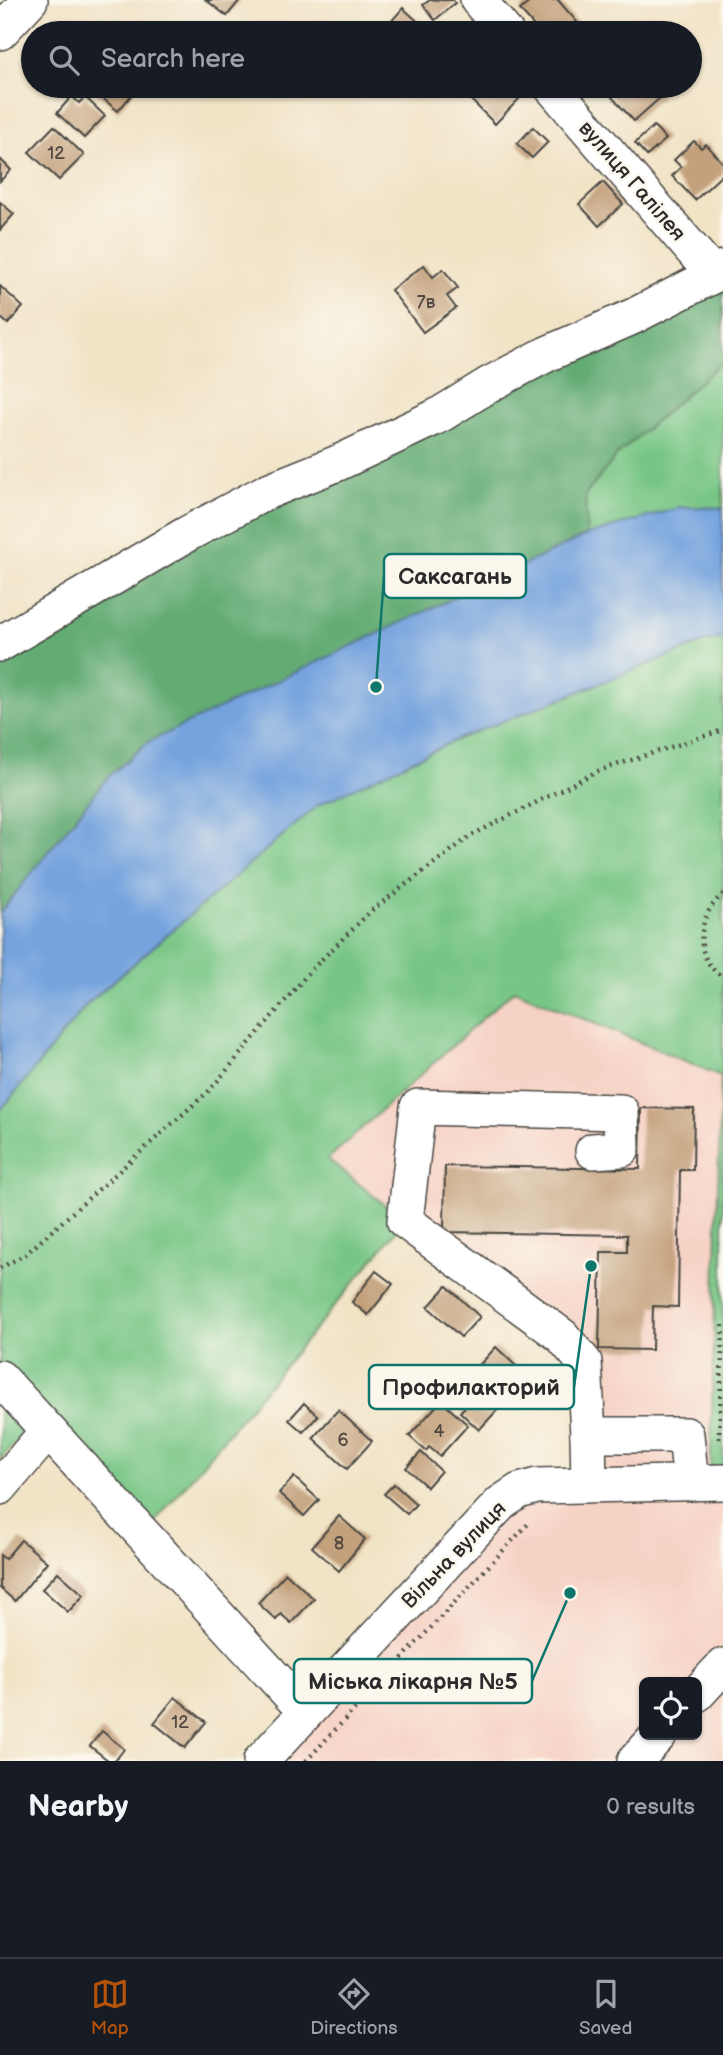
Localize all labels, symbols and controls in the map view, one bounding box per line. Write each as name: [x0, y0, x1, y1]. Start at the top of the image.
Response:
search box: [21, 21, 702, 98]
icon: search: [45, 41, 83, 79]
text: Search here: [101, 44, 245, 75]
street label: вулиця Галілея: [573, 116, 691, 246]
house number: 12: [47, 143, 65, 164]
house number: 7в: [417, 292, 436, 313]
callout: Саксагань: [384, 554, 526, 598]
text: Саксагань: [398, 563, 512, 591]
callout: Профилакторий: [369, 1365, 574, 1409]
text: Профилакторий: [382, 1374, 560, 1402]
house number: 4: [434, 1421, 445, 1442]
house number: 6: [338, 1430, 349, 1451]
street label: Вільна вулиця: [397, 1496, 511, 1614]
house number: 8: [334, 1533, 344, 1554]
callout: Міська лікарня №5: [294, 1659, 532, 1703]
text: Міська лікарня №5: [308, 1668, 518, 1696]
map controls: [639, 1677, 702, 1740]
button: locate: [639, 1677, 702, 1740]
house number: 12: [171, 1712, 189, 1733]
text: Nearby: [28, 1789, 128, 1825]
text: 0 results: [606, 1793, 695, 1821]
tab: Map: [91, 1975, 129, 2040]
tab: Directions: [310, 1975, 398, 2040]
tab: Saved: [579, 1975, 632, 2040]

